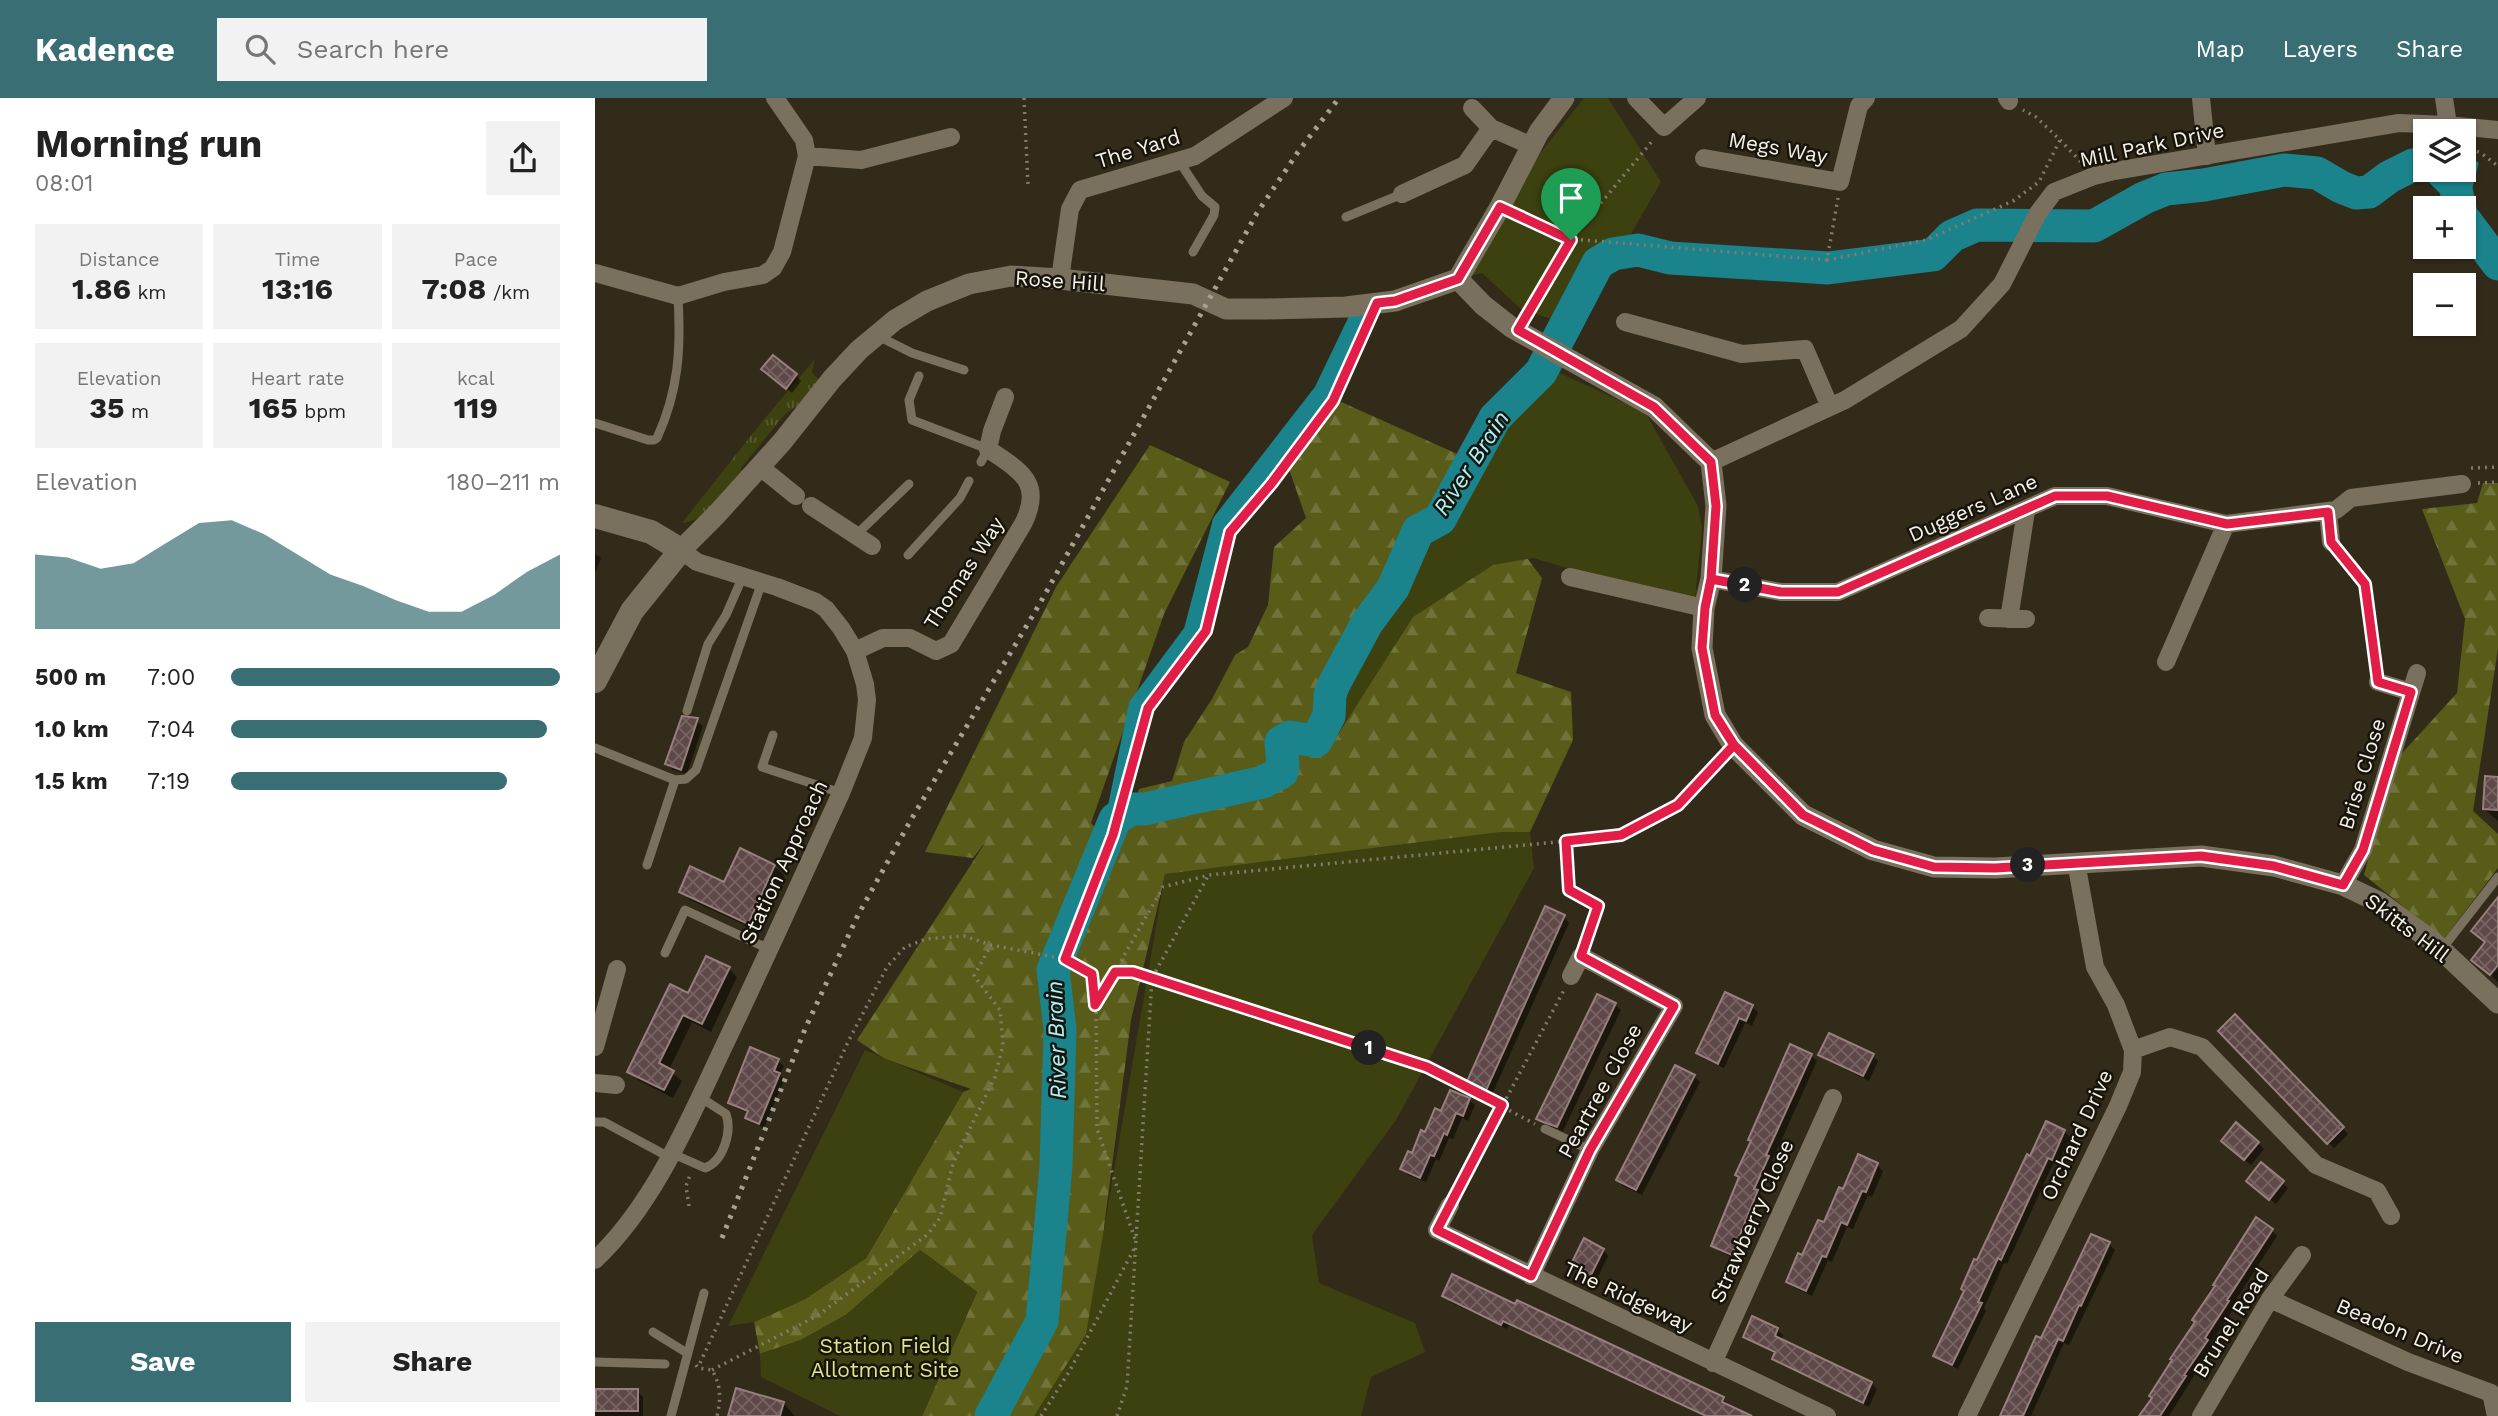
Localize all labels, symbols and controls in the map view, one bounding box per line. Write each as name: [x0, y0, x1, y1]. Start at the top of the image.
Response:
search box: [217, 18, 707, 81]
text: Kadence: [35, 30, 175, 69]
icon: search: [241, 30, 279, 68]
text: Search here: [297, 34, 449, 64]
text: Map: [2196, 35, 2244, 63]
text: Layers: [2282, 35, 2358, 63]
text: Share: [2396, 35, 2463, 63]
street label: Mill Park Drive: [2077, 117, 2226, 172]
map controls: [2413, 119, 2476, 336]
button: layers: [2413, 119, 2476, 182]
button: share: [486, 121, 560, 195]
text: Morning run: [35, 122, 262, 166]
street label: The Yard: [1093, 124, 1183, 173]
street label: Megs Way: [1727, 126, 1830, 169]
pin: [1541, 168, 1601, 240]
text: 08:01: [35, 170, 94, 197]
icon: arrive: [1552, 179, 1590, 217]
button: +: [2413, 196, 2476, 259]
text: Distance: [79, 248, 160, 271]
text: Time: [275, 248, 320, 271]
text: Pace: [454, 248, 498, 271]
street label: Rose Hill: [1014, 265, 1107, 296]
text: 1.86: [72, 271, 131, 306]
text: 13:16: [262, 271, 333, 306]
text: 7:08: [422, 271, 486, 306]
button: −: [2413, 273, 2476, 336]
text: km: [131, 281, 166, 304]
text: /km: [486, 281, 530, 304]
text: Elevation: [77, 367, 162, 390]
text: Heart rate: [251, 367, 344, 390]
text: kcal: [457, 367, 495, 390]
text: 35: [89, 390, 125, 425]
text: 165: [249, 390, 298, 425]
text: 119: [454, 390, 498, 425]
text: m: [125, 400, 149, 423]
text: bpm: [298, 400, 346, 423]
water label: River Brain: [1428, 406, 1515, 520]
street label: Duggers Lane: [1904, 468, 2041, 547]
text: Elevation: [35, 469, 138, 496]
text: 180–211 m: [447, 469, 560, 496]
street label: Thomas Way: [918, 512, 1009, 634]
pin: 2: [1727, 568, 1763, 602]
text: 2: [1739, 573, 1750, 596]
text: 500 m: [35, 664, 106, 691]
text: 7:00: [147, 664, 195, 691]
street label: Brise Close: [2333, 715, 2390, 832]
text: 1.0 km: [35, 716, 109, 743]
text: 7:04: [147, 716, 195, 743]
text: 1.5 km: [35, 768, 108, 795]
text: 7:19: [147, 768, 190, 795]
street label: Station Approach: [735, 776, 832, 948]
pin: 3: [2011, 848, 2045, 882]
text: 3: [2022, 853, 2033, 876]
street label: Skitts Hill: [2360, 888, 2455, 968]
water label: River Brain: [1041, 980, 1072, 1100]
street label: Peartree Close: [1552, 1019, 1647, 1162]
pin: 1: [1351, 1030, 1387, 1066]
text: 1: [1364, 1036, 1373, 1059]
street label: Orchard Drive: [2035, 1065, 2118, 1204]
street label: Strawberry Close: [1704, 1135, 1799, 1306]
street label: The Ridgeway: [1560, 1256, 1697, 1337]
street label: Brunel Road: [2187, 1263, 2274, 1382]
street label: Beadon Drive: [2333, 1292, 2468, 1369]
button: Save: [35, 1322, 291, 1402]
button: Share: [305, 1322, 560, 1402]
park label: Station Field Allotment Site: [811, 1333, 959, 1382]

